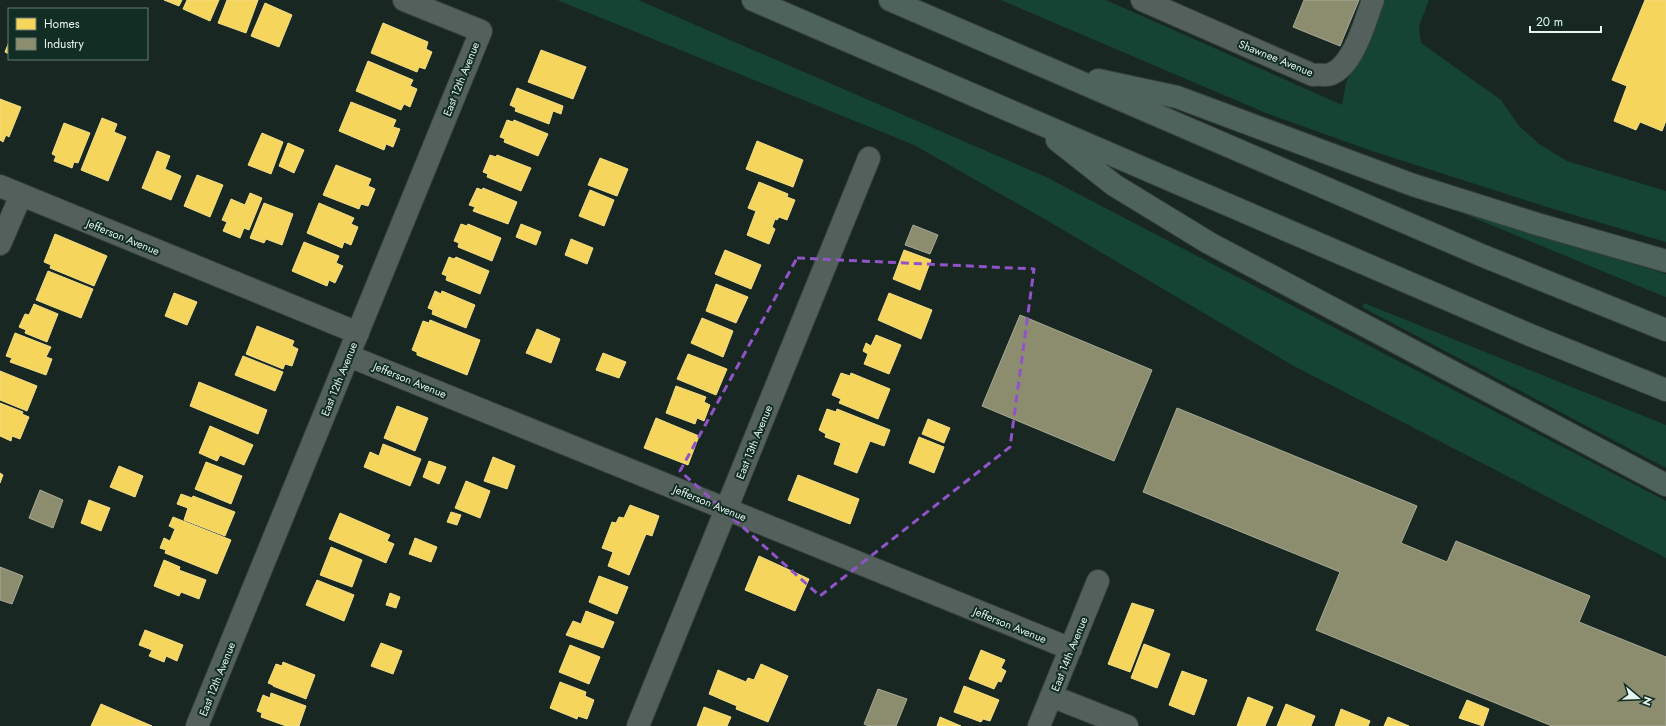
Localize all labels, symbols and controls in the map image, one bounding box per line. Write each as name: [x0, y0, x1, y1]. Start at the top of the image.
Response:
legend: [8, 8, 148, 60]
scale bar: [1530, 8, 1601, 34]
text: 20 m: [1536, 13, 1563, 31]
text: Homes: [44, 15, 80, 33]
text: Industry: [44, 35, 85, 53]
street label: Shawnee Avenue: [1236, 36, 1316, 80]
street label: East 12th Avenue: [439, 39, 483, 119]
street label: Jefferson Avenue: [82, 214, 162, 259]
street label: East 12th Avenue: [317, 339, 361, 419]
street label: Jefferson Avenue: [369, 357, 449, 402]
street label: East 13th Avenue: [732, 402, 776, 481]
street label: Jefferson Avenue: [669, 480, 749, 525]
street label: Jefferson Avenue: [969, 602, 1049, 647]
street label: East 14th Avenue: [1047, 614, 1091, 694]
street label: East 12th Avenue: [195, 639, 239, 719]
north arrow: [1618, 678, 1658, 718]
text: N: [1638, 695, 1656, 708]

